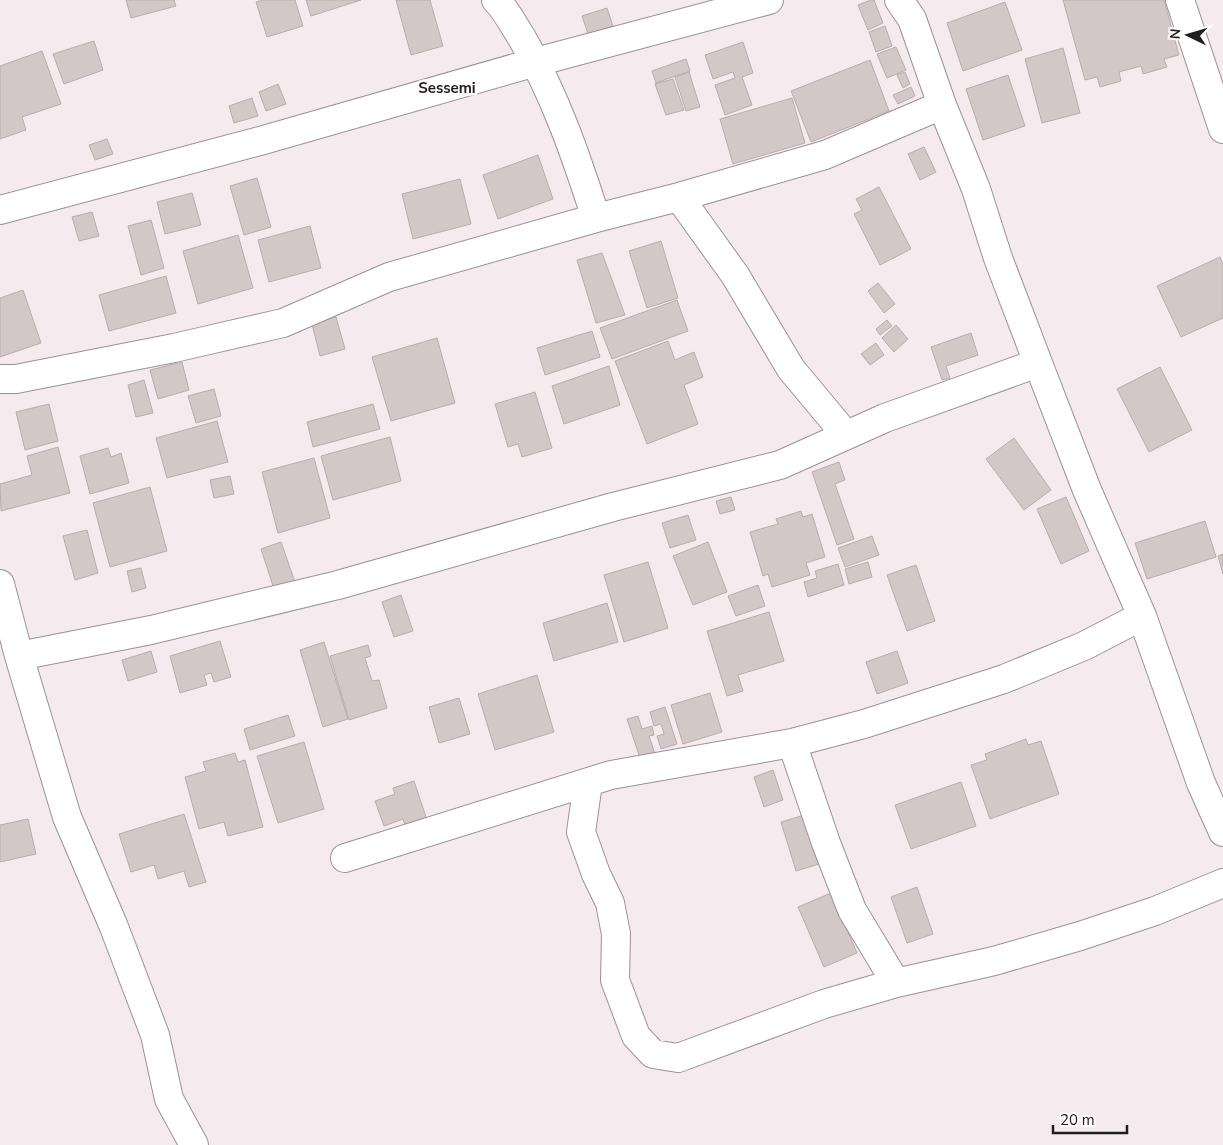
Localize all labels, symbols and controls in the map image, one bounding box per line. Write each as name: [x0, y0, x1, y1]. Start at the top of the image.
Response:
north arrow: [1163, 10, 1213, 60]
text: N: [1166, 28, 1185, 40]
district label: Sessemi: [418, 78, 476, 98]
scale bar: [1053, 1102, 1127, 1134]
text: 20 m: [1060, 1110, 1095, 1130]

